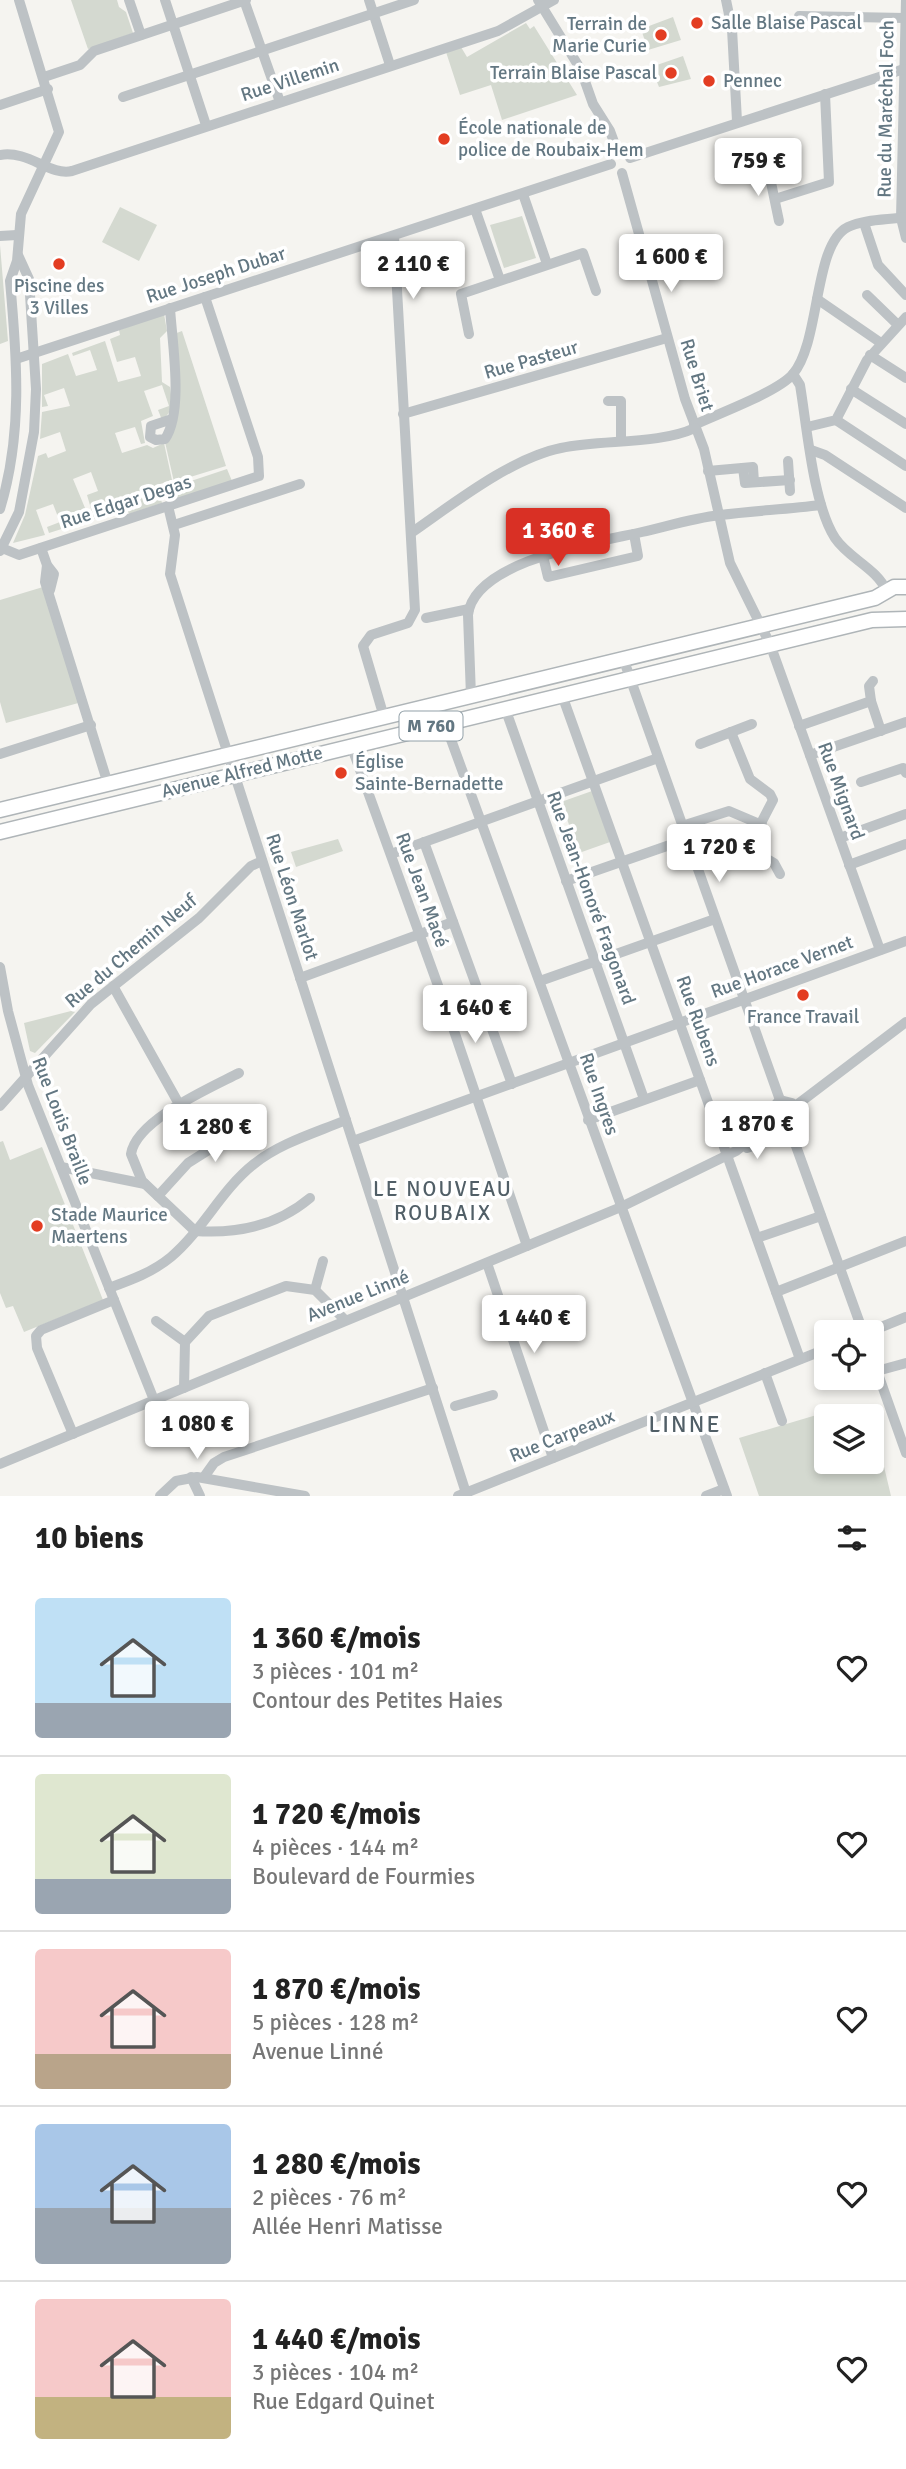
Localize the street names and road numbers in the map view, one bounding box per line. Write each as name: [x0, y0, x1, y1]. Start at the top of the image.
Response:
street label: Rue du Maréchal Foch: [872, 20, 900, 198]
street label: Rue Villemin: [238, 53, 342, 107]
street label: Rue Joseph Dubar: [143, 241, 289, 309]
street label: Rue Pasteur: [481, 335, 581, 385]
street label: Rue Briet: [675, 336, 720, 415]
street label: Rue Edgar Degas: [57, 470, 195, 534]
road number: M 760: [400, 712, 462, 740]
street label: Rue Mignard: [812, 739, 870, 843]
street label: Avenue Alfred Motte: [159, 740, 325, 804]
street label: Rue Jean-Honoré Fragonard: [541, 788, 641, 1008]
street label: Rue Jean Macé: [390, 829, 454, 951]
street label: Rue Léon Marlot: [260, 830, 324, 964]
street label: Rue du Chemin Neuf: [60, 888, 203, 1013]
street label: Rue Horace Vernet: [708, 930, 857, 1004]
street label: Rue Rubens: [671, 972, 725, 1070]
street label: Rue Ingres: [574, 1050, 624, 1138]
street label: Rue Louis Braille: [27, 1053, 97, 1189]
street label: Avenue Linné: [303, 1265, 413, 1327]
street label: Rue Carpeaux: [506, 1404, 618, 1468]

